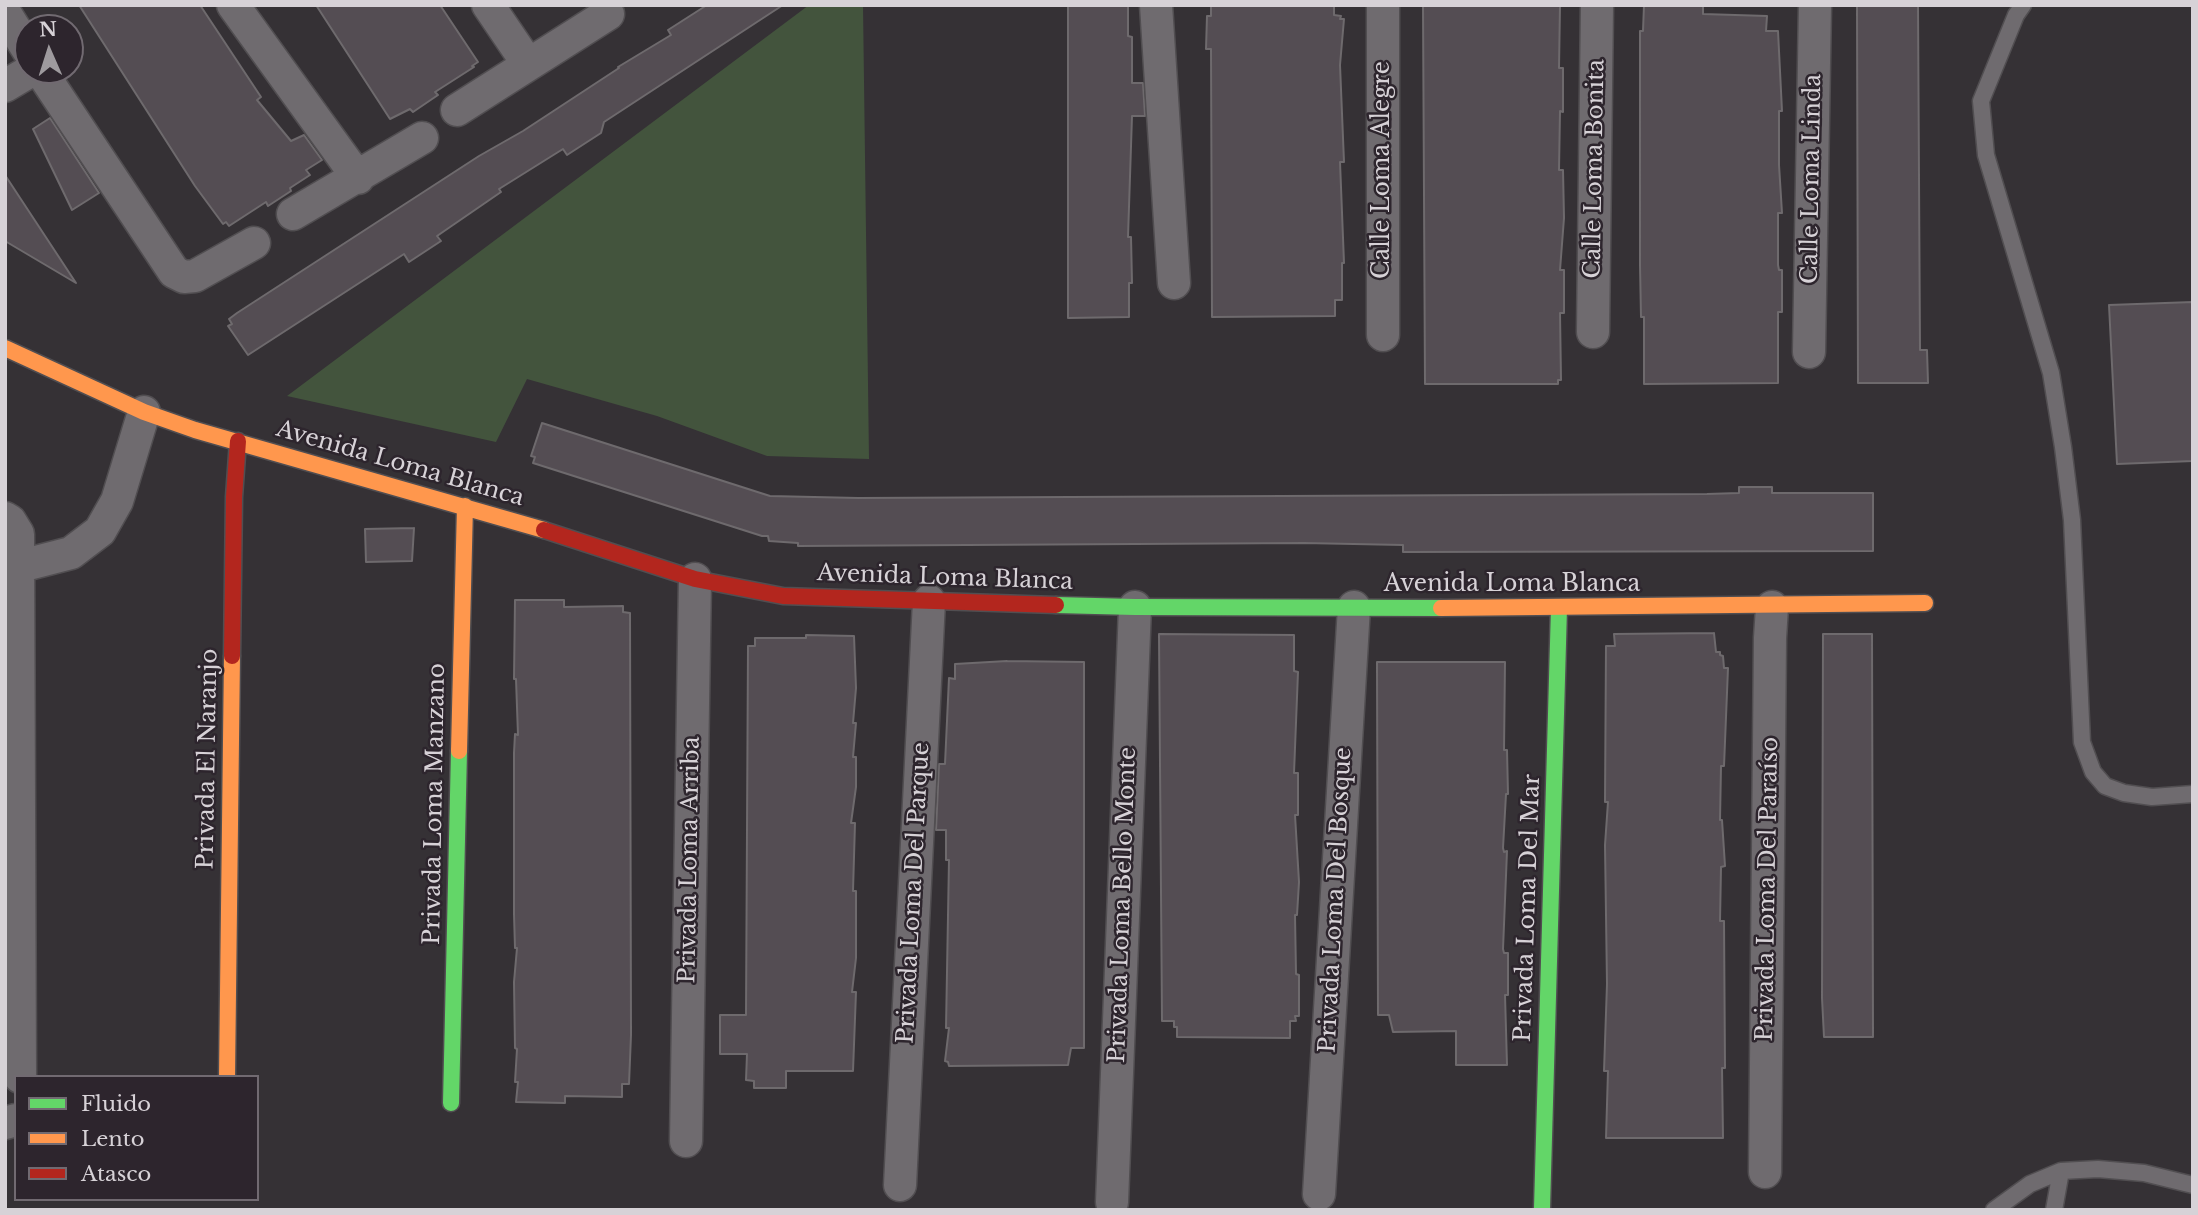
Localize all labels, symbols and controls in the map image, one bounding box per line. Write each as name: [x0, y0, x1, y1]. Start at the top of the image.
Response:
north arrow: [14, 14, 84, 84]
text: N: [38, 18, 58, 41]
street label: Calle Loma Bonita: [1579, 59, 1611, 279]
street label: Calle Loma Alegre: [1369, 61, 1397, 279]
street label: Calle Loma Linda: [1796, 74, 1828, 284]
street label: Avenida Loma Blanca: [273, 415, 527, 513]
street label: Avenida Loma Blanca: [816, 560, 1074, 596]
street label: Avenida Loma Blanca: [1384, 571, 1640, 599]
street label: Privada El Naranjo: [192, 648, 224, 870]
street label: Privada Loma Manzano: [419, 663, 451, 945]
street label: Privada Loma Arriba: [674, 736, 706, 984]
street label: Privada Loma Del Paraíso: [1752, 736, 1784, 1042]
street label: Privada Loma Del Parque: [892, 742, 936, 1044]
street label: Privada Loma Bello Monte: [1104, 746, 1142, 1064]
street label: Privada Loma Del Bosque: [1314, 746, 1358, 1054]
street label: Privada Loma Del Mar: [1510, 774, 1546, 1042]
legend: [14, 1075, 259, 1201]
text: Fluido: [81, 1091, 151, 1117]
text: Lento: [81, 1126, 144, 1152]
text: Atasco: [81, 1161, 151, 1187]

